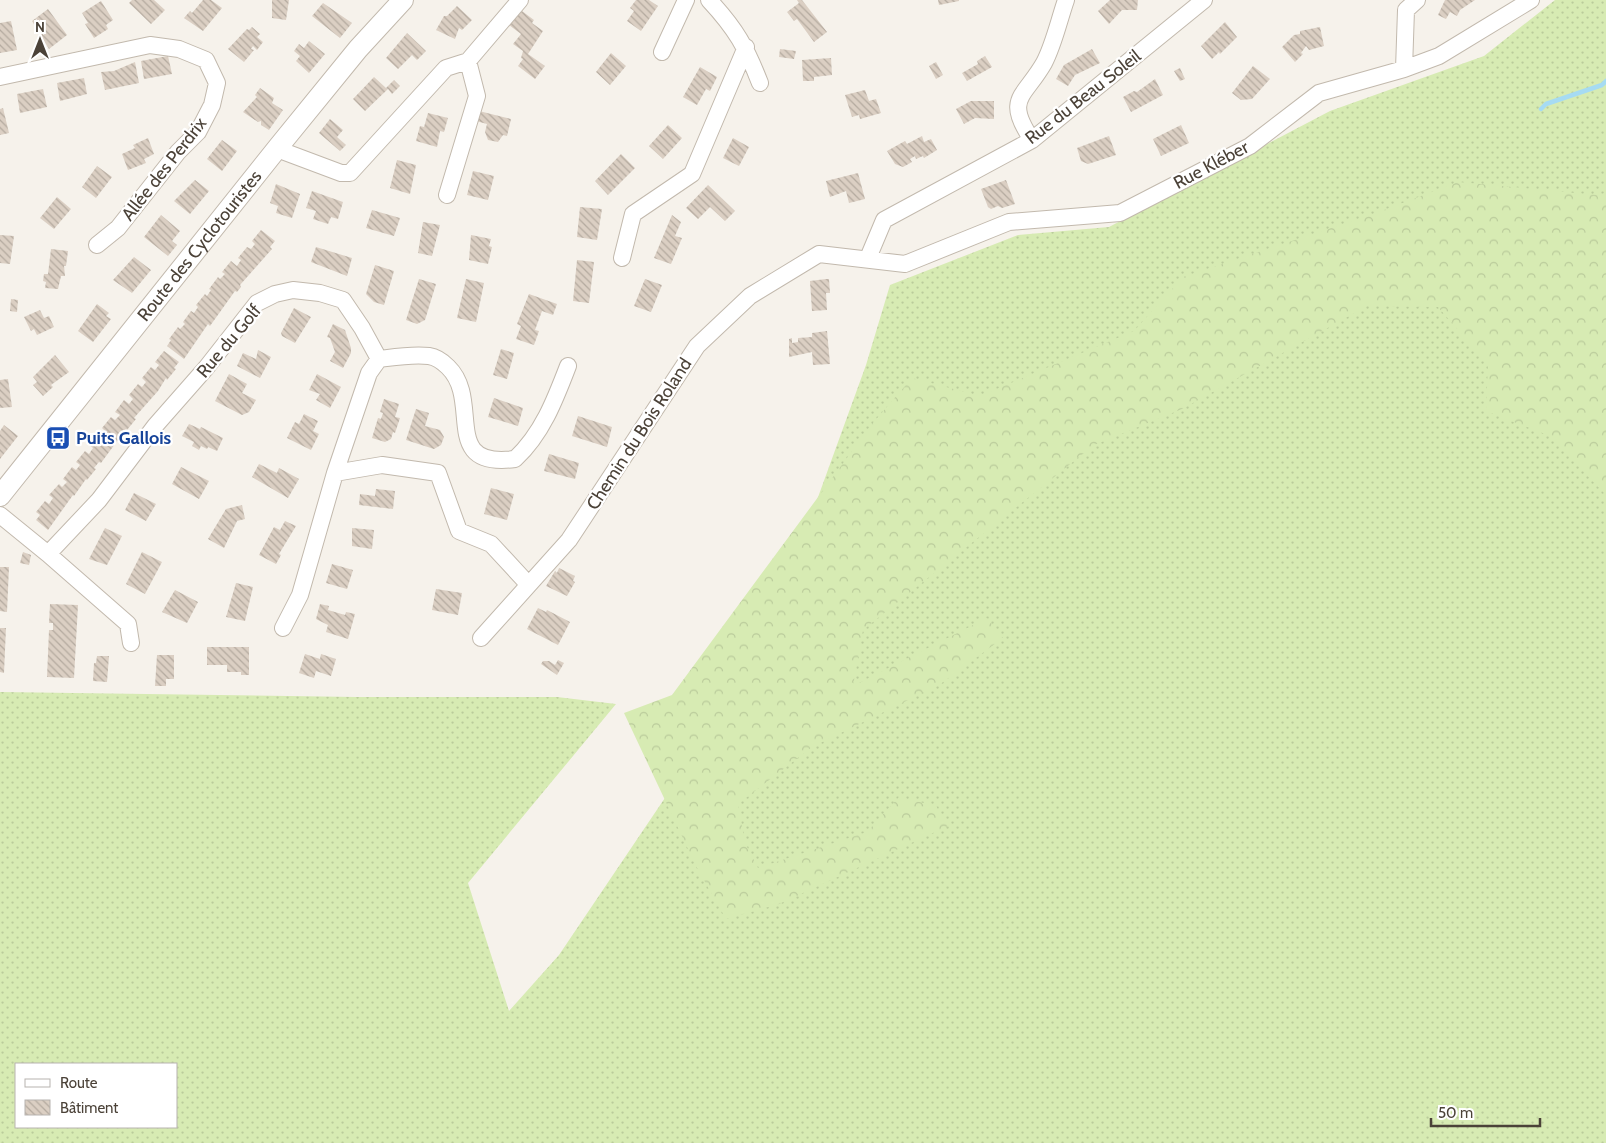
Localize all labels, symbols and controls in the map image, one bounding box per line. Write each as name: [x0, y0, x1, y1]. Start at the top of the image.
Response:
north arrow: [15, 15, 65, 65]
text: N: [35, 18, 45, 36]
street label: Rue du Beau Soleil: [1021, 45, 1146, 149]
street label: Allée des Perdrix: [117, 112, 212, 225]
street label: Rue Kléber: [1170, 136, 1253, 194]
street label: Route des Cyclotouristes: [133, 166, 266, 326]
street label: Rue du Golf: [192, 300, 266, 382]
street label: Chemin du Bois Roland: [582, 354, 696, 514]
bus stop icon: Puits Gallois: [45, 425, 71, 451]
place label: Puits Gallois: [76, 427, 172, 449]
legend: [15, 1063, 178, 1128]
text: Route: [60, 1074, 98, 1092]
scale bar: [1431, 1096, 1540, 1128]
text: Bâtiment: [60, 1099, 118, 1117]
text: 50 m: [1438, 1104, 1473, 1122]

